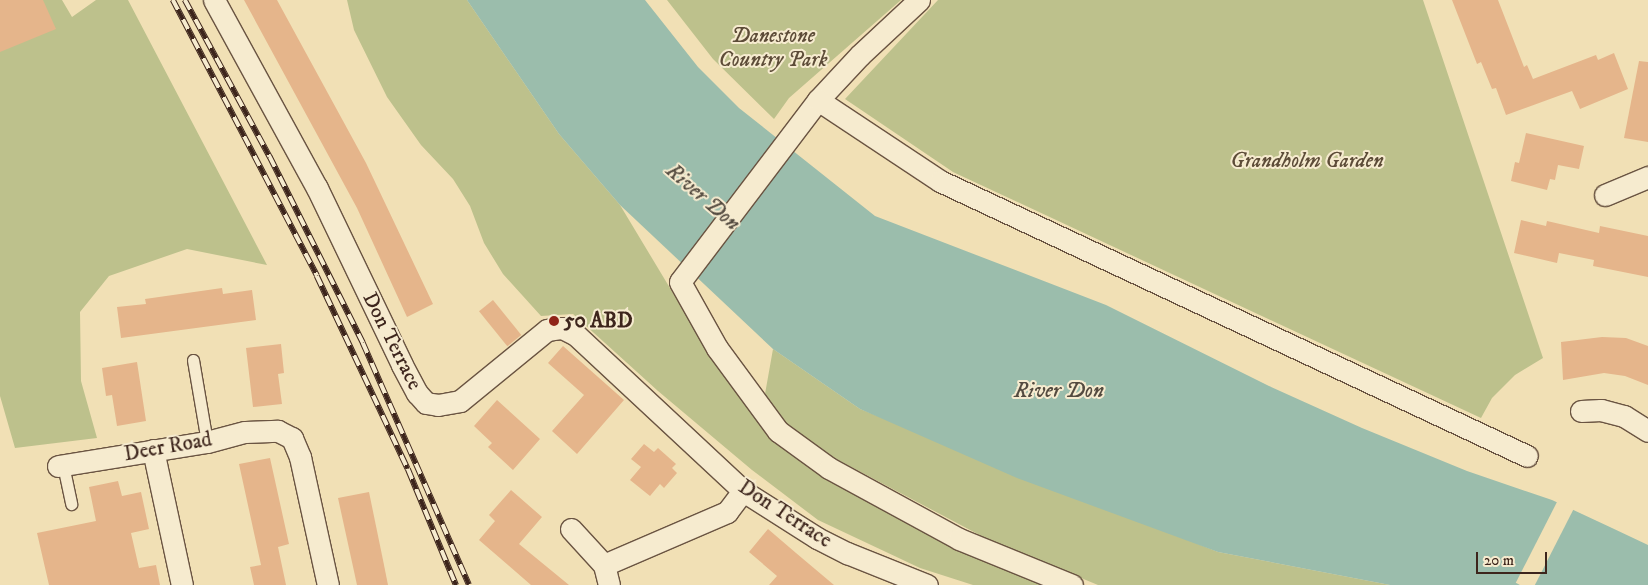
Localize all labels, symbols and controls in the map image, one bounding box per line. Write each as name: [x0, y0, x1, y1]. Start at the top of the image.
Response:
park label: Danestone Country Park: [718, 23, 828, 73]
park label: Grandholm Garden: [1230, 148, 1384, 174]
water label: River Don: [660, 158, 746, 236]
street label: Don Terrace: [357, 288, 427, 394]
place label: 50 ABD: [564, 308, 633, 334]
marker: 50 ABD: [548, 315, 560, 327]
water label: River Don: [1014, 378, 1104, 404]
street label: Deer Road: [122, 427, 214, 467]
street label: Don Terrace: [734, 475, 836, 553]
scale bar: [1478, 542, 1549, 574]
text: 20 m: [1484, 551, 1514, 570]

